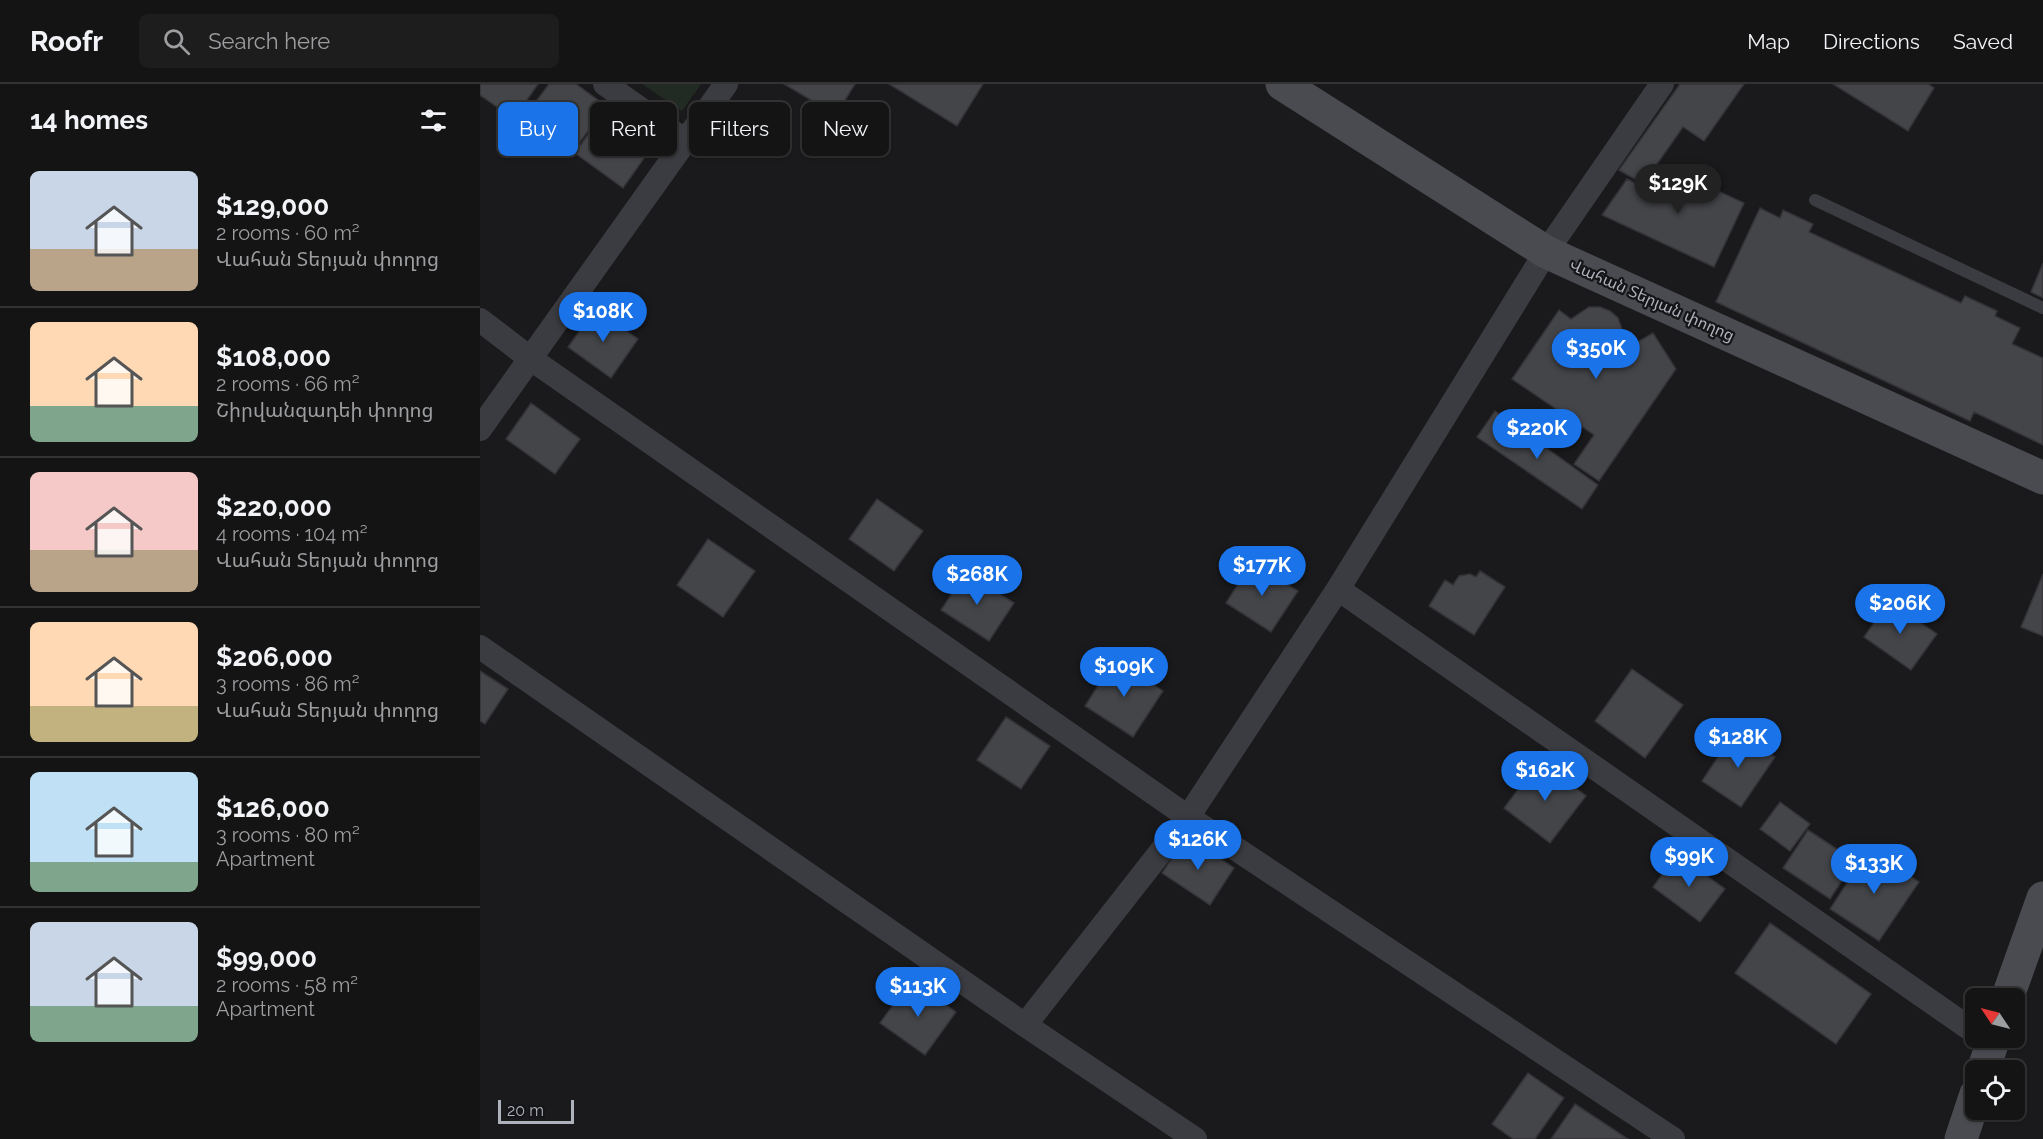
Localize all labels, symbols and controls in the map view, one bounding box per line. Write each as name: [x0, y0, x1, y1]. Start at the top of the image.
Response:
search box: [139, 14, 559, 68]
text: Roofr: [30, 25, 103, 58]
icon: search: [160, 25, 193, 58]
text: Search here: [208, 28, 330, 54]
text: Map: [1747, 29, 1790, 54]
text: Directions: [1823, 29, 1920, 54]
text: Saved: [1953, 29, 2013, 54]
chip: Buy: [498, 102, 578, 156]
chip: Rent: [590, 102, 677, 156]
chip: Filters: [689, 102, 790, 156]
chip: New: [802, 102, 889, 156]
icon: filters: [417, 104, 450, 137]
text: 14 homes: [30, 105, 148, 135]
pin: $129K: [1636, 164, 1720, 215]
text: $129K: [1649, 171, 1708, 195]
text: $129,000: [216, 191, 329, 221]
icon: home: [78, 195, 150, 267]
text: 2 rooms · 60 m²: [216, 221, 360, 245]
text: Վահան Տերյան փողոց: [216, 247, 439, 271]
street label: Վահան Տերյան փողոց: [1567, 255, 1737, 345]
pin: $108K: [561, 292, 645, 343]
text: $108K: [573, 299, 633, 323]
pin: $350K: [1554, 329, 1638, 380]
text: $350K: [1566, 336, 1626, 360]
text: $108,000: [216, 342, 331, 372]
icon: home: [78, 346, 150, 418]
text: 2 rooms · 66 m²: [216, 372, 359, 396]
text: Շիրվանզադեի փողոց: [216, 398, 433, 422]
pin: $220K: [1495, 409, 1579, 460]
text: $220K: [1507, 416, 1567, 440]
text: $220,000: [216, 492, 332, 522]
icon: home: [78, 496, 150, 568]
text: 4 rooms · 104 m²: [216, 522, 368, 546]
pin: $177K: [1220, 546, 1304, 597]
text: Վահան Տերյան փողոց: [216, 548, 439, 572]
text: $177K: [1233, 553, 1291, 577]
pin: $268K: [935, 555, 1019, 606]
text: $268K: [946, 562, 1008, 586]
pin: $206K: [1858, 584, 1942, 635]
text: $206K: [1869, 591, 1931, 615]
text: $206,000: [216, 642, 333, 672]
icon: home: [78, 646, 150, 718]
pin: $109K: [1082, 647, 1166, 698]
text: $109K: [1094, 654, 1154, 678]
text: 3 rooms · 86 m²: [216, 672, 359, 696]
text: Վահան Տերյան փողոց: [216, 698, 439, 722]
pin: $128K: [1696, 718, 1780, 769]
text: $128K: [1708, 725, 1768, 749]
pin: $162K: [1503, 751, 1587, 802]
text: $162K: [1515, 758, 1575, 782]
text: $126,000: [216, 793, 330, 823]
icon: home: [78, 796, 150, 868]
pin: $126K: [1156, 820, 1240, 871]
text: 3 rooms · 80 m²: [216, 823, 360, 847]
text: $126K: [1168, 827, 1228, 851]
pin: $99K: [1653, 837, 1725, 888]
text: $99K: [1664, 844, 1714, 868]
pin: $133K: [1832, 844, 1916, 895]
text: Apartment: [216, 847, 315, 871]
text: $133K: [1845, 851, 1903, 875]
text: $99,000: [216, 943, 317, 973]
icon: home: [78, 946, 150, 1018]
pin: $113K: [876, 967, 960, 1018]
text: 2 rooms · 58 m²: [216, 973, 358, 997]
text: $113K: [890, 974, 946, 998]
north arrow: [1965, 988, 2025, 1048]
map controls: [1965, 988, 2025, 1120]
text: Apartment: [216, 997, 315, 1021]
button: locate: [1965, 1060, 2025, 1120]
scale bar: [498, 1097, 574, 1124]
text: 20 m: [507, 1101, 544, 1120]

